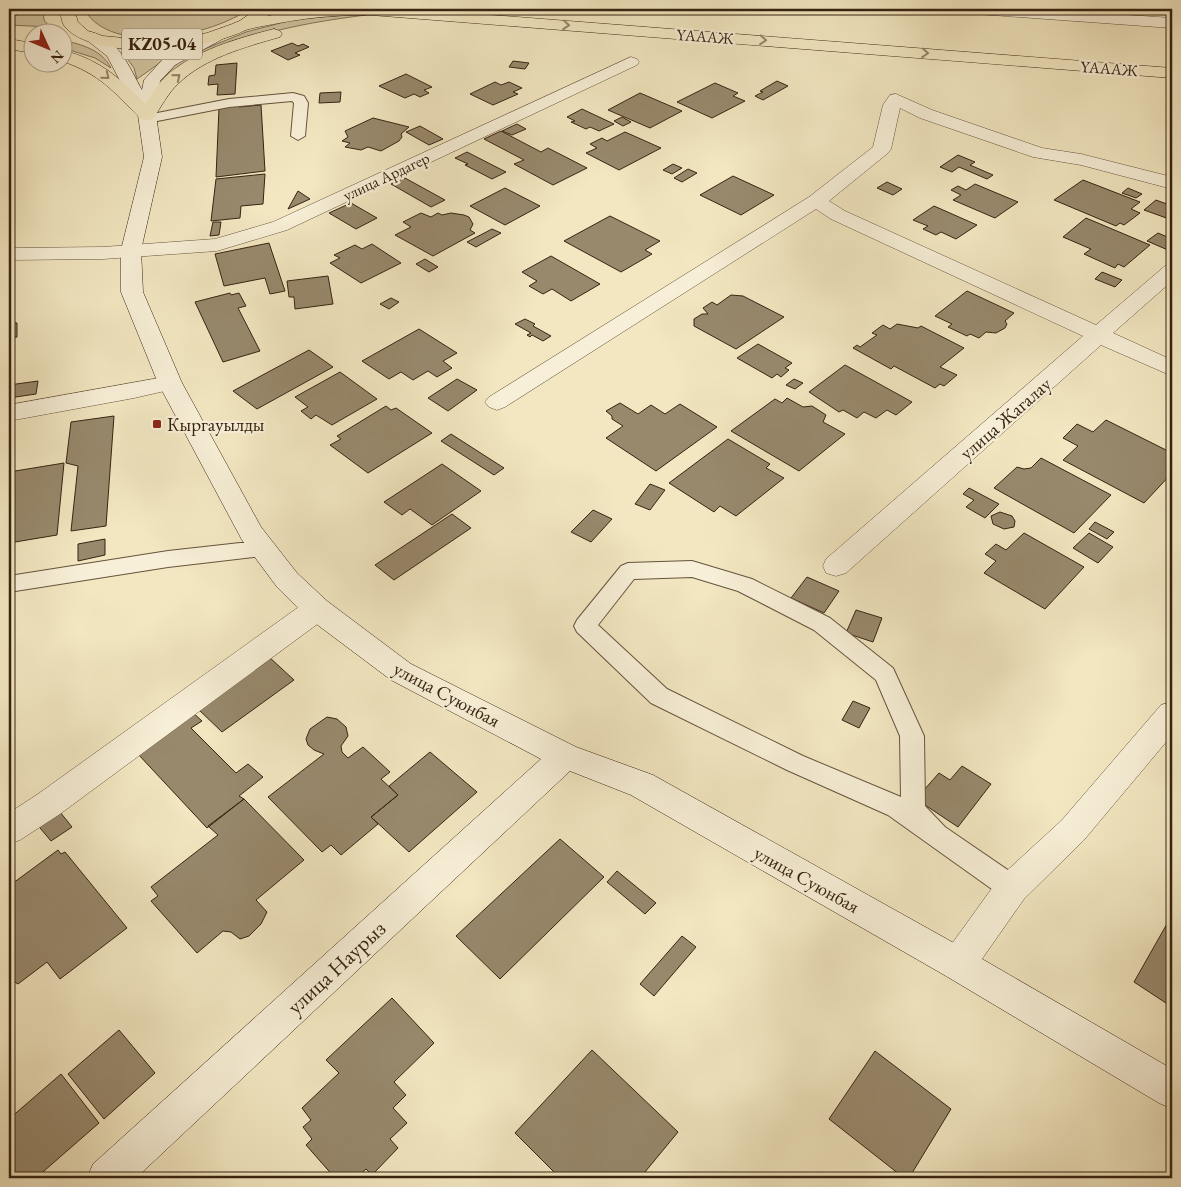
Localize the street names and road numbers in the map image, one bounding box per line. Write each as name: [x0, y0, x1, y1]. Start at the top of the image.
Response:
street label: ҮАААЖ: [676, 24, 735, 49]
road number: KZ05-04: [122, 29, 202, 60]
street label: ҮАААЖ: [1080, 56, 1139, 81]
street label: улица Ардагер: [339, 147, 433, 206]
street label: улица Жагалау: [954, 371, 1057, 465]
street label: улица Суюнбая: [389, 656, 505, 733]
street label: улица Суюнбая: [749, 840, 864, 919]
street label: улица Наурыз: [281, 914, 392, 1021]

